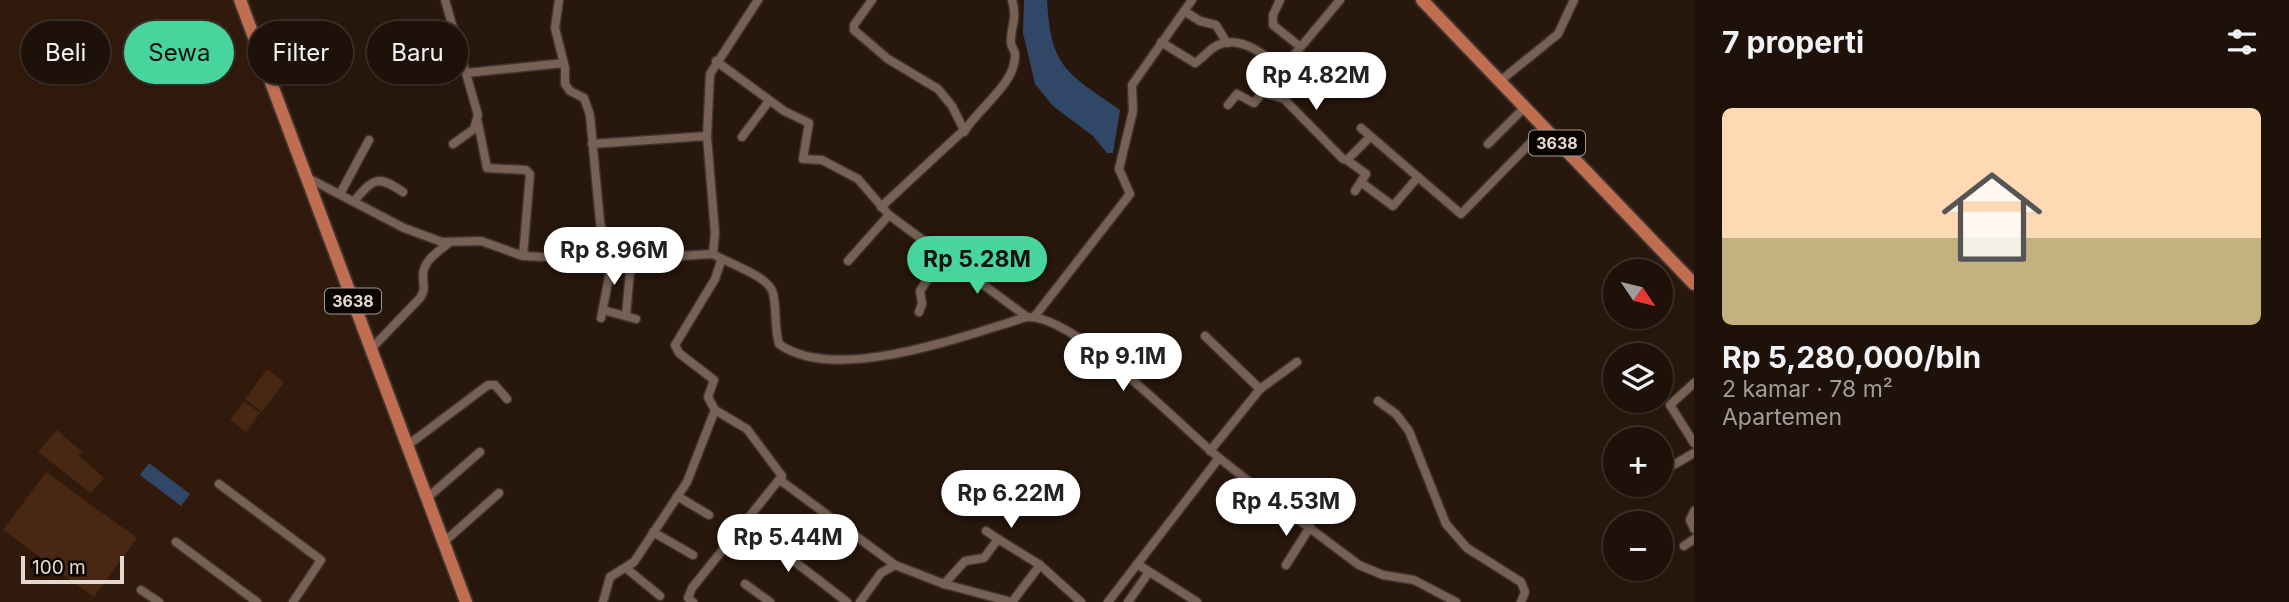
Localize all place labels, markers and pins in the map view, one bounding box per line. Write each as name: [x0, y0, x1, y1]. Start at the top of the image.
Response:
pin: Rp 4.82M: [1244, 52, 1388, 112]
pin: Rp 8.96M: [542, 228, 686, 287]
pin: Rp 5.28M: [905, 236, 1049, 296]
pin: Rp 9.1M: [1058, 334, 1188, 393]
pin: Rp 6.22M: [939, 470, 1083, 530]
pin: Rp 4.53M: [1214, 478, 1358, 538]
pin: Rp 5.44M: [716, 514, 860, 574]

